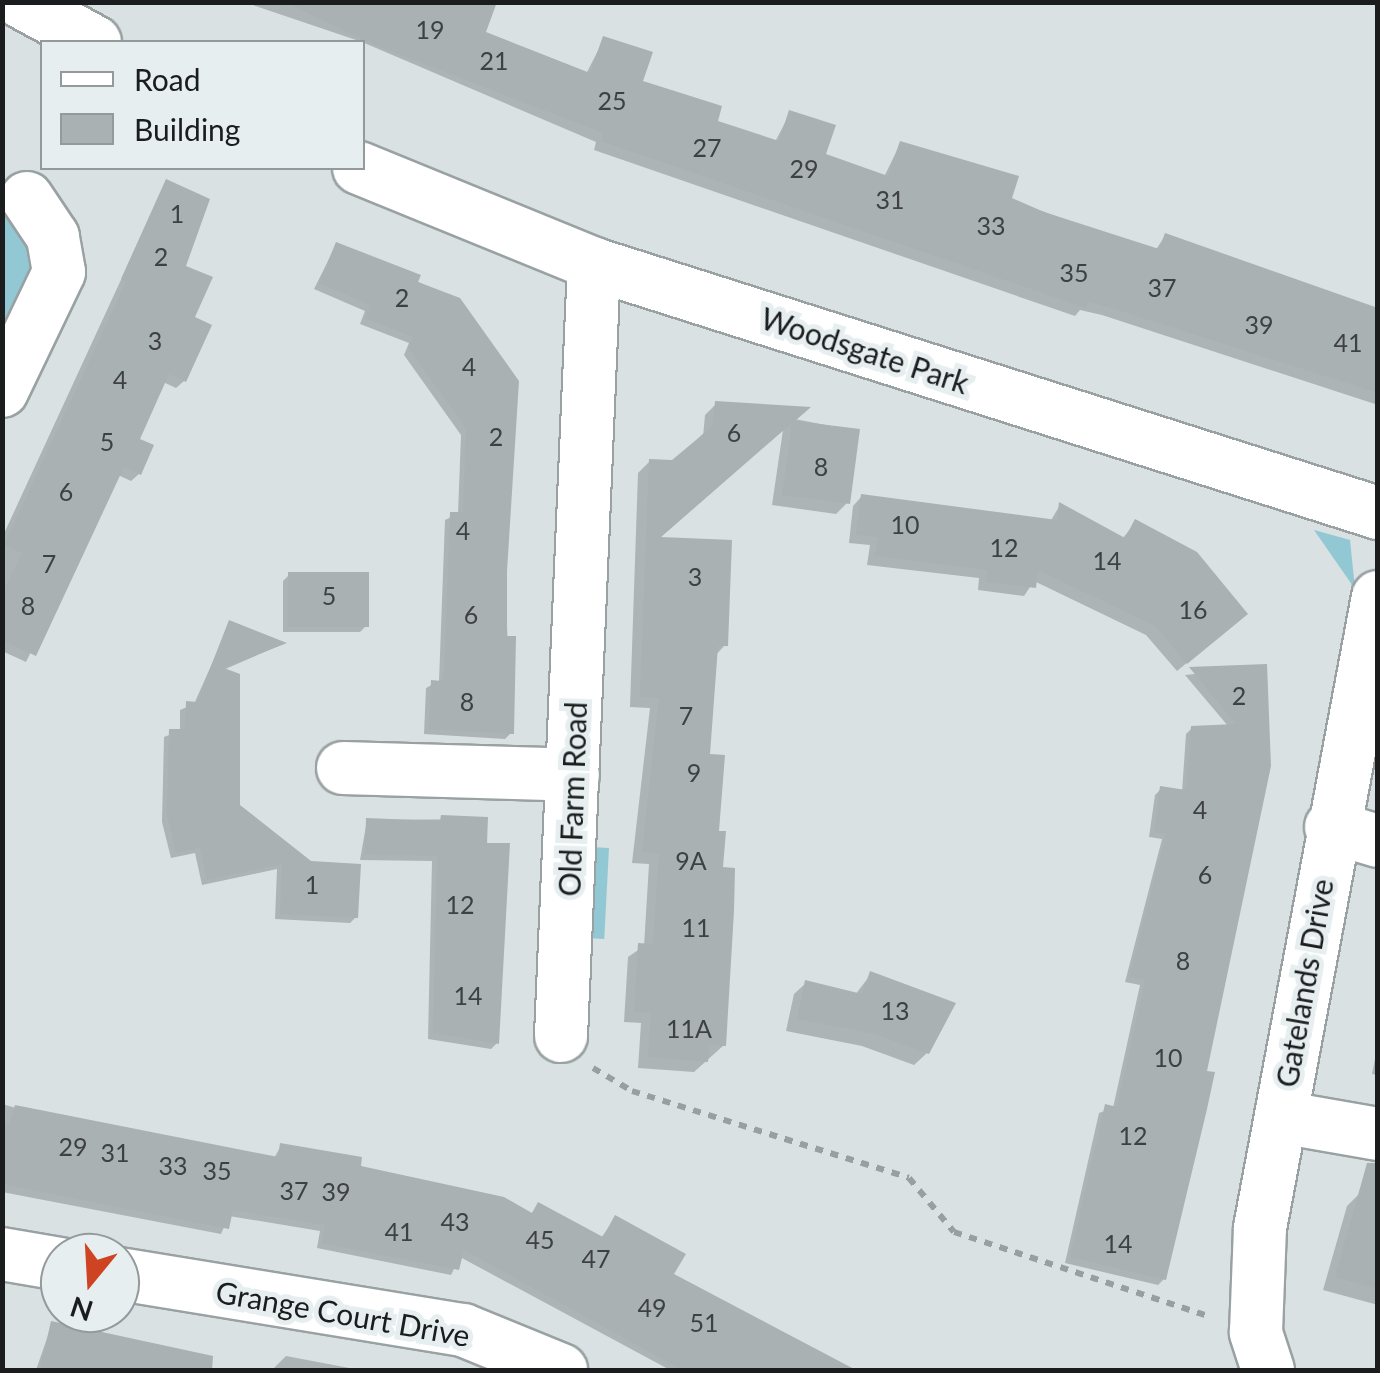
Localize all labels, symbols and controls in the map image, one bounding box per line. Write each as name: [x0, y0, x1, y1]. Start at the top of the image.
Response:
house number: 19: [416, 14, 444, 44]
legend: [40, 40, 365, 170]
house number: 21: [480, 45, 508, 75]
text: Road: [134, 61, 201, 97]
house number: 25: [598, 85, 626, 115]
text: Building: [134, 111, 240, 147]
house number: 27: [693, 132, 721, 162]
house number: 29: [790, 153, 818, 183]
house number: 31: [876, 184, 904, 214]
house number: 1: [170, 198, 184, 228]
house number: 33: [977, 210, 1005, 240]
house number: 2: [154, 241, 168, 271]
house number: 35: [1060, 257, 1088, 287]
house number: 37: [1148, 272, 1176, 302]
house number: 2: [395, 282, 409, 312]
street label: Woodsgate Park: [757, 299, 973, 401]
house number: 39: [1245, 309, 1273, 339]
house number: 3: [148, 325, 162, 355]
house number: 41: [1334, 327, 1362, 357]
house number: 4: [462, 351, 476, 381]
house number: 4: [113, 364, 127, 394]
house number: 6: [727, 417, 741, 447]
house number: 2: [489, 421, 503, 451]
house number: 5: [100, 426, 114, 456]
house number: 8: [814, 451, 828, 481]
house number: 6: [59, 476, 73, 506]
house number: 10: [891, 509, 919, 539]
house number: 4: [456, 515, 470, 545]
house number: 12: [990, 532, 1018, 562]
house number: 14: [1093, 545, 1121, 575]
house number: 7: [42, 548, 56, 578]
house number: 3: [688, 561, 702, 591]
house number: 5: [322, 580, 336, 610]
house number: 8: [21, 590, 35, 620]
house number: 16: [1179, 594, 1207, 624]
house number: 6: [464, 599, 478, 629]
house number: 2: [1232, 680, 1246, 710]
house number: 8: [460, 686, 474, 716]
house number: 7: [679, 700, 693, 730]
street label: Old Farm Road: [551, 701, 593, 897]
house number: 9: [687, 757, 701, 787]
house number: 4: [1193, 794, 1207, 824]
house number: 9A: [675, 845, 707, 875]
house number: 6: [1198, 859, 1212, 889]
house number: 1: [305, 869, 319, 899]
street label: Gatelands Drive: [1268, 876, 1340, 1090]
house number: 12: [446, 889, 474, 919]
house number: 11: [682, 912, 710, 942]
house number: 8: [1176, 945, 1190, 975]
house number: 14: [454, 980, 482, 1010]
house number: 13: [881, 995, 909, 1025]
house number: 11A: [666, 1013, 712, 1043]
house number: 10: [1154, 1042, 1182, 1072]
house number: 12: [1119, 1120, 1147, 1150]
house number: 29: [59, 1131, 87, 1161]
house number: 31: [101, 1137, 129, 1167]
house number: 33: [159, 1150, 187, 1180]
house number: 35: [203, 1155, 231, 1185]
house number: 37: [280, 1175, 308, 1205]
house number: 39: [322, 1176, 350, 1206]
house number: 43: [441, 1206, 469, 1236]
house number: 41: [385, 1216, 413, 1246]
house number: 45: [526, 1224, 554, 1254]
house number: 14: [1104, 1228, 1132, 1258]
north arrow: [40, 1233, 140, 1333]
house number: 47: [582, 1243, 610, 1273]
street label: Grange Court Drive: [213, 1273, 473, 1353]
text: N: [66, 1290, 97, 1329]
house number: 49: [638, 1292, 666, 1322]
house number: 51: [690, 1307, 718, 1337]

